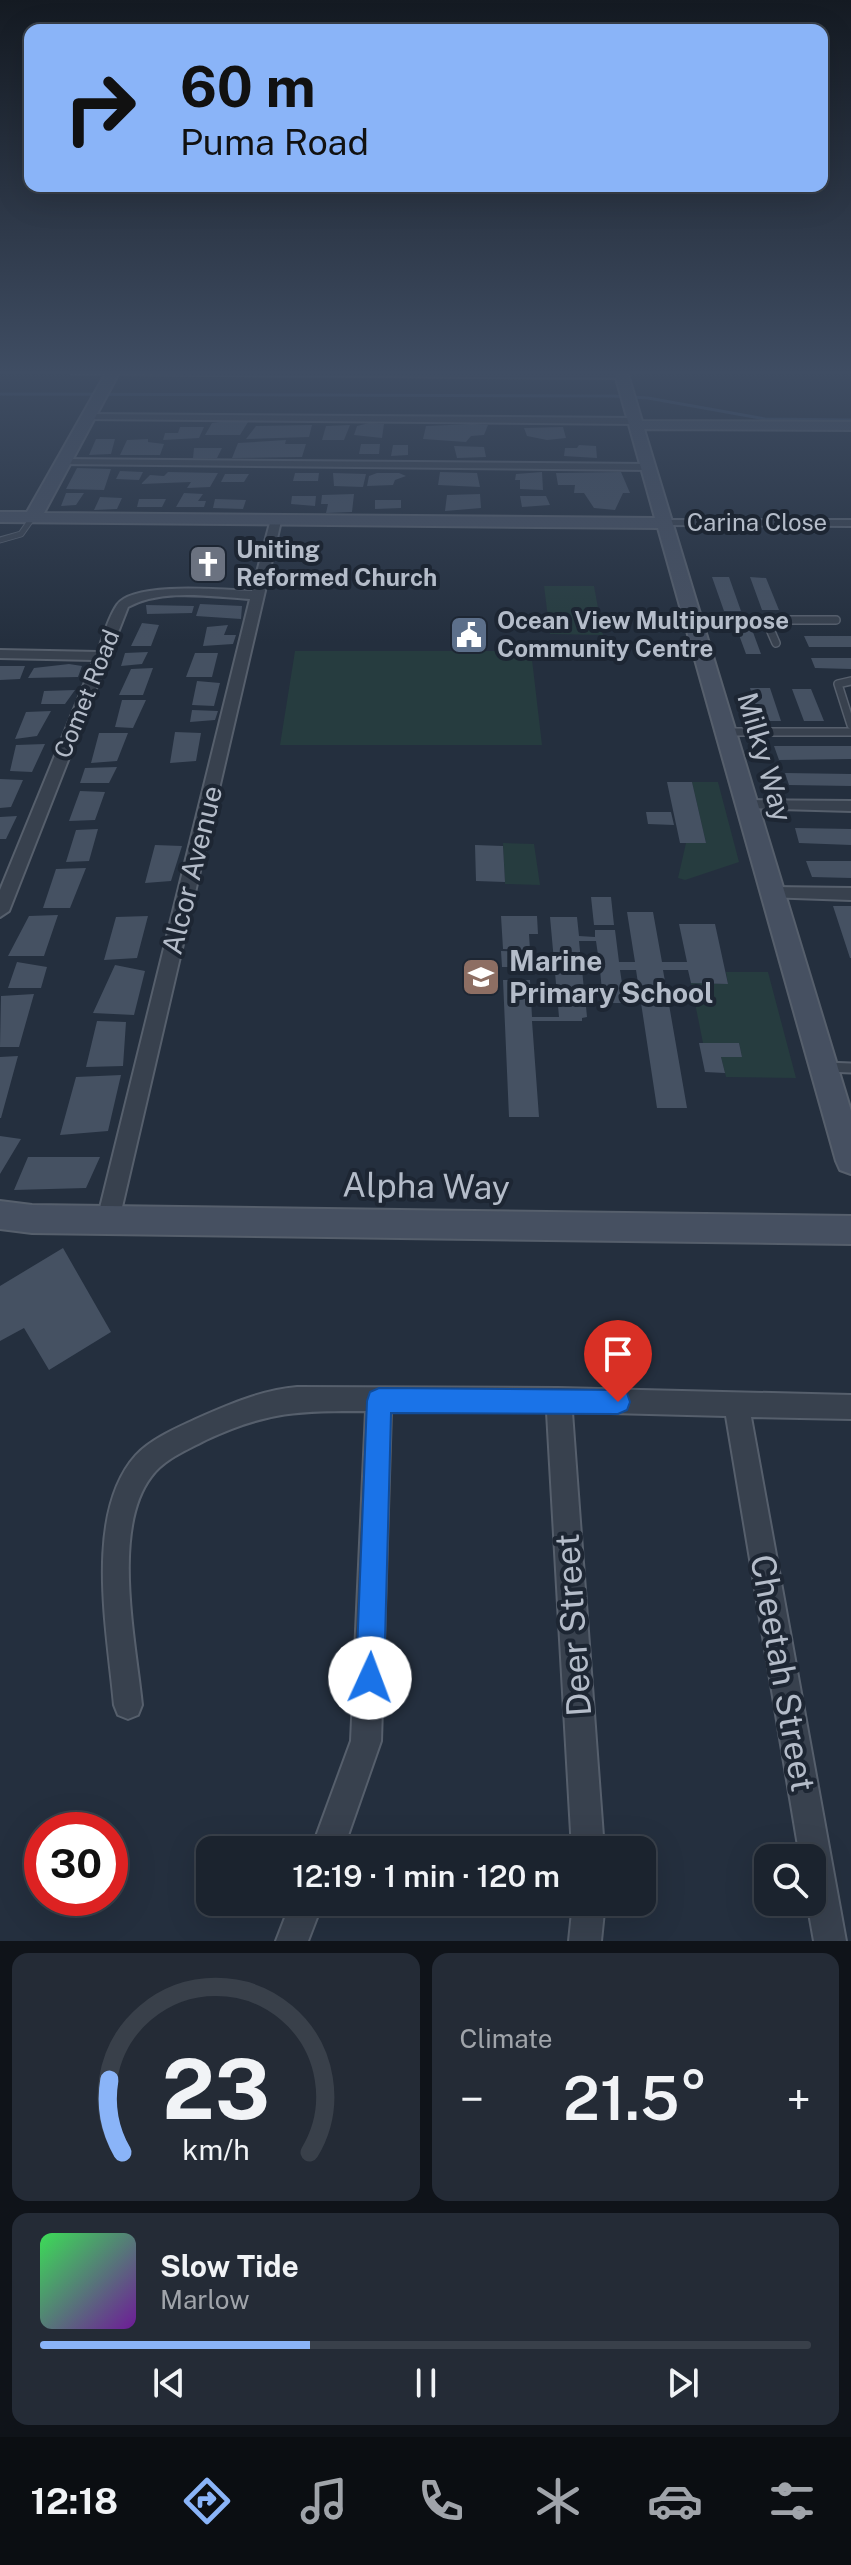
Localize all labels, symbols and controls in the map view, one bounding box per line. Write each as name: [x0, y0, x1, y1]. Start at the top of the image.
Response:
text: 60 m: [180, 54, 316, 120]
icon: right: [48, 56, 152, 160]
text: Puma Road: [180, 121, 369, 163]
street label: Carina Close: [687, 508, 827, 536]
place label: Uniting Reformed Church: [236, 535, 437, 591]
church icon: Uniting Reformed Church: [187, 543, 229, 585]
place label: Ocean View Multipurpose Community Centre: [497, 606, 789, 662]
public building icon: Ocean View Multipurpose Community Centre: [448, 614, 490, 656]
street label: Comet Road: [48, 625, 125, 762]
street label: Milky Way: [731, 688, 800, 825]
street label: Alcor Avenue: [155, 782, 228, 958]
place label: Marine Primary School: [509, 944, 713, 1009]
school or university icon: Marine Primary School: [460, 956, 502, 998]
street label: Alpha Way: [342, 1165, 510, 1207]
pin: [584, 1320, 652, 1402]
icon: arrive: [596, 1332, 640, 1376]
street label: Deer Street: [547, 1532, 599, 1718]
street label: Cheetah Street: [742, 1551, 824, 1795]
position arrow: [328, 1636, 412, 1720]
speed limit sign: 30: [24, 1812, 128, 1916]
map controls: [754, 1844, 826, 1916]
button: search: [754, 1844, 826, 1916]
text: 12:19 · 1 min · 120 m: [292, 1858, 560, 1894]
text: Climate: [460, 2023, 553, 2054]
text: 23: [162, 2040, 270, 2138]
text: 21.5°: [563, 2063, 708, 2134]
text: −: [460, 2073, 484, 2125]
text: +: [787, 2073, 811, 2125]
text: km/h: [182, 2133, 249, 2166]
text: Slow Tide: [160, 2248, 299, 2284]
text: Marlow: [160, 2284, 250, 2315]
icon: previous: [147, 2361, 191, 2405]
icon: pause: [404, 2361, 448, 2405]
icon: next: [661, 2361, 705, 2405]
icon: directions: [179, 2473, 235, 2529]
icon: music: [296, 2473, 352, 2529]
icon: phone: [413, 2473, 469, 2529]
icon: climate: [530, 2473, 586, 2529]
icon: car: [647, 2473, 703, 2529]
icon: filters: [764, 2473, 820, 2529]
text: 12:18: [31, 2480, 118, 2522]

